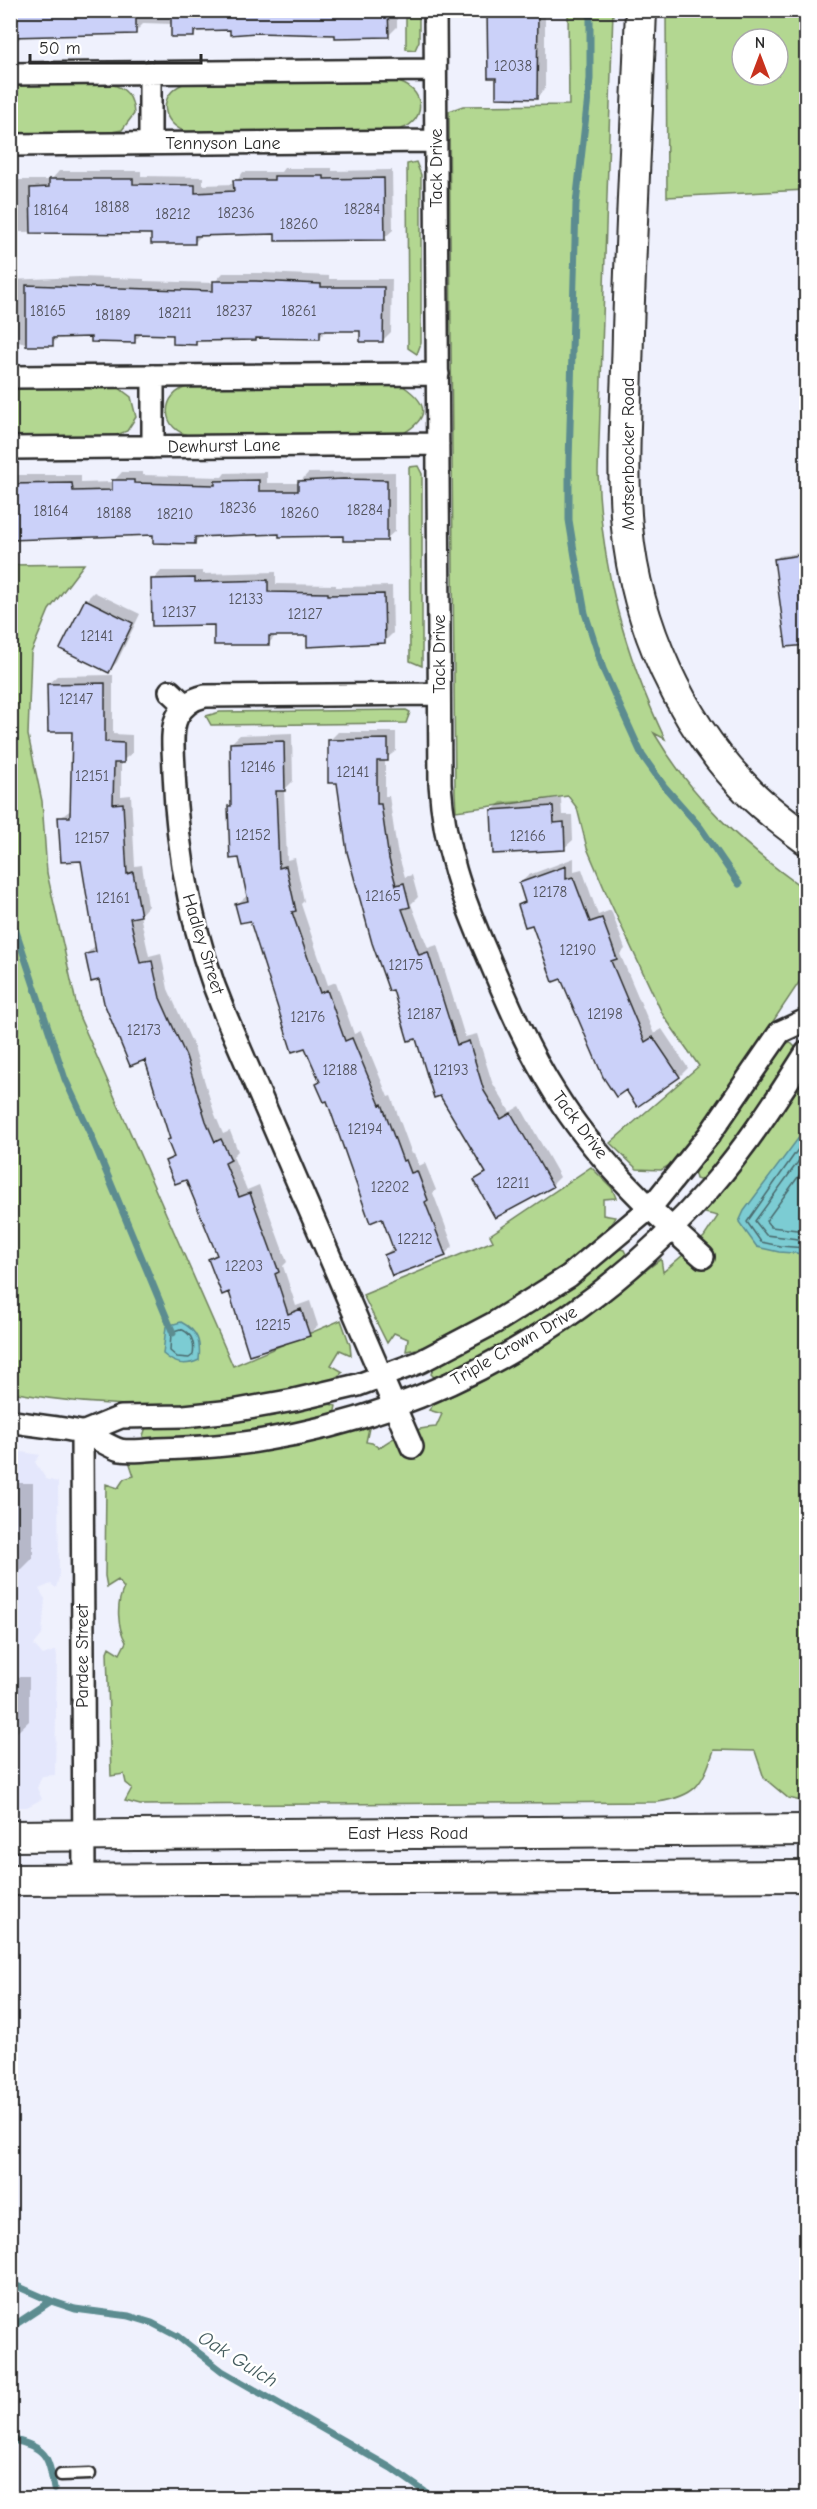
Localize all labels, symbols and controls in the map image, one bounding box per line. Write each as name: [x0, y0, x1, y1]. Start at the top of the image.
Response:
scale bar: [30, 27, 201, 65]
north arrow: [730, 27, 790, 87]
text: N: [755, 34, 765, 52]
text: 50 m: [39, 38, 81, 59]
house number: 12038: [494, 57, 532, 75]
street label: Tack Drive: [426, 128, 447, 208]
street label: Tennyson Lane: [166, 133, 280, 154]
house number: 18188: [94, 198, 130, 216]
house number: 18284: [344, 200, 380, 218]
house number: 18164: [34, 201, 69, 219]
house number: 18236: [217, 204, 255, 222]
house number: 18212: [155, 205, 191, 223]
house number: 18260: [280, 215, 318, 233]
house number: 18165: [30, 302, 66, 320]
house number: 18237: [216, 302, 252, 320]
house number: 18261: [281, 302, 317, 320]
house number: 18211: [158, 304, 192, 322]
house number: 18189: [95, 306, 131, 324]
street label: Motsenbocker Road: [618, 377, 639, 531]
street label: Dewhurst Lane: [167, 435, 281, 457]
house number: 18236: [219, 499, 257, 517]
house number: 18284: [347, 501, 383, 519]
house number: 18164: [34, 502, 69, 520]
house number: 18188: [96, 504, 132, 522]
house number: 18260: [281, 504, 319, 522]
house number: 18210: [157, 505, 193, 523]
house number: 12133: [229, 590, 263, 608]
house number: 12137: [162, 603, 196, 621]
house number: 12127: [288, 605, 322, 623]
street label: Tack Drive: [429, 614, 450, 694]
house number: 12141: [81, 627, 114, 645]
house number: 12147: [59, 690, 93, 708]
house number: 12146: [240, 758, 276, 776]
house number: 12141: [337, 763, 370, 781]
house number: 12151: [75, 767, 109, 785]
house number: 12152: [235, 826, 271, 844]
house number: 12166: [510, 827, 546, 845]
house number: 12157: [75, 829, 109, 847]
house number: 12178: [533, 883, 567, 901]
house number: 12165: [365, 887, 401, 905]
house number: 12161: [96, 889, 130, 907]
street label: Hadley Street: [178, 891, 228, 998]
house number: 12190: [560, 941, 596, 959]
house number: 12175: [389, 956, 423, 974]
house number: 12187: [407, 1005, 441, 1023]
house number: 12198: [587, 1005, 623, 1023]
house number: 12176: [291, 1008, 325, 1026]
house number: 12173: [127, 1021, 161, 1039]
house number: 12188: [322, 1061, 358, 1079]
house number: 12193: [433, 1061, 469, 1079]
street label: Tack Drive: [548, 1087, 612, 1163]
house number: 12194: [348, 1120, 382, 1138]
house number: 12211: [496, 1174, 530, 1192]
house number: 12202: [371, 1178, 409, 1196]
house number: 12212: [397, 1230, 433, 1248]
house number: 12203: [225, 1257, 263, 1275]
street label: Triple Crown Drive: [447, 1301, 581, 1391]
house number: 12215: [255, 1316, 291, 1334]
street label: Pardee Street: [72, 1603, 93, 1708]
street label: East Hess Road: [348, 1823, 468, 1844]
water label: Oak Gulch: [194, 2326, 282, 2392]

